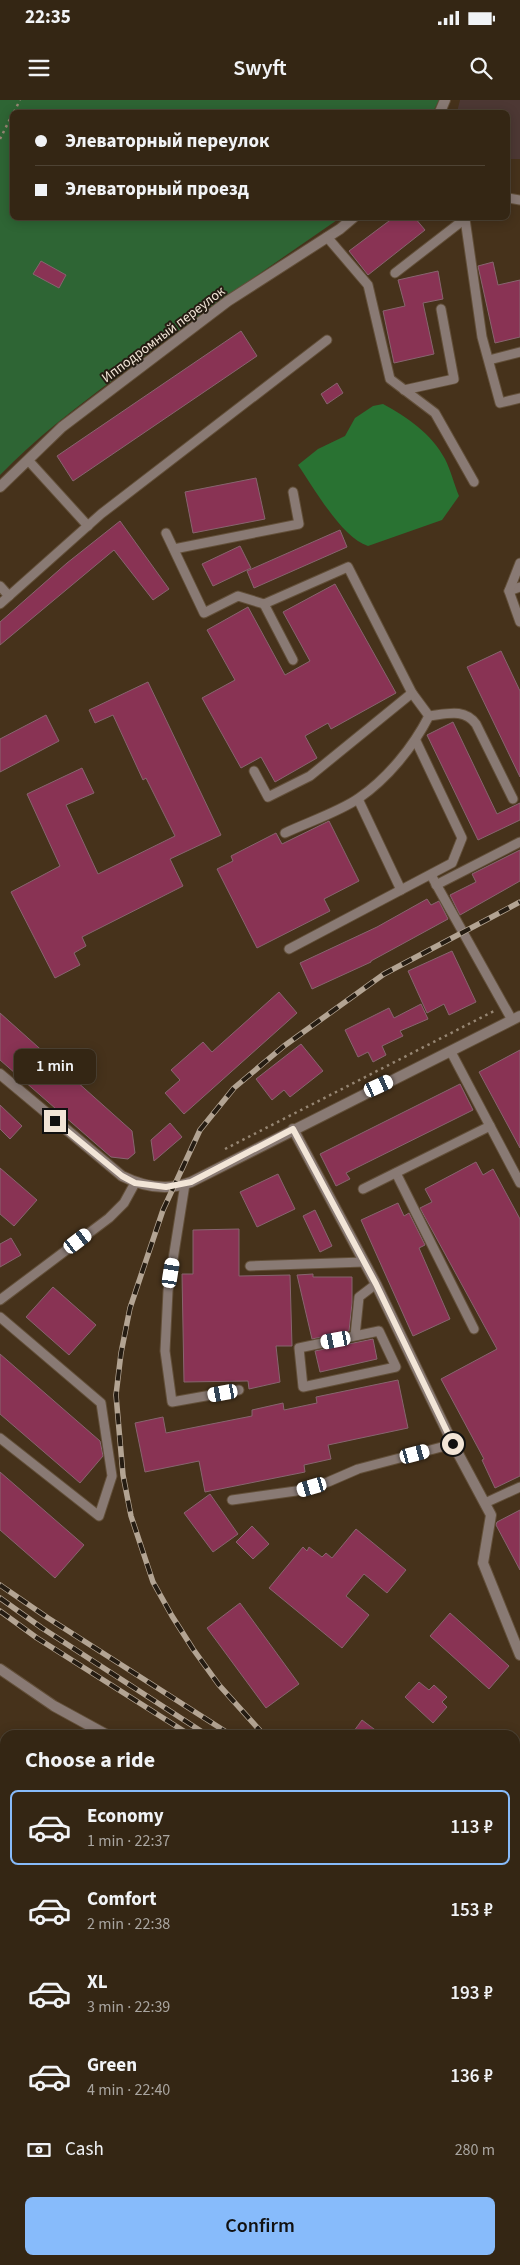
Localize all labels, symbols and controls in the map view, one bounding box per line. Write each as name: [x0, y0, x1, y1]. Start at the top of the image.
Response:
text: 22:35: [25, 4, 71, 31]
text: Swyft: [233, 52, 287, 84]
icon: menu: [25, 54, 53, 82]
icon: search: [467, 54, 495, 82]
text: Элеваторный переулок: [65, 128, 269, 155]
text: Элеваторный проезд: [65, 176, 249, 203]
street label: Ипподромный переулок: [98, 282, 230, 388]
callout: 1 min: [14, 1048, 96, 1084]
text: 1 min: [36, 1055, 74, 1077]
car: [362, 1073, 395, 1099]
route end: [44, 1110, 66, 1132]
car: [61, 1226, 94, 1256]
car: [161, 1257, 180, 1289]
car: [319, 1330, 352, 1350]
car: [206, 1383, 239, 1403]
route start: [442, 1433, 464, 1455]
car: [398, 1443, 431, 1465]
car: [295, 1476, 328, 1498]
text: Choose a ride: [25, 1744, 155, 1776]
text: Economy: [87, 1803, 164, 1830]
icon: car: [27, 1805, 72, 1850]
text: 113 ₽: [450, 1814, 493, 1841]
text: 1 min · 22:37: [87, 1830, 170, 1852]
text: Comfort: [87, 1886, 157, 1913]
icon: car: [27, 1888, 72, 1933]
text: 153 ₽: [450, 1897, 493, 1924]
text: 2 min · 22:38: [87, 1913, 170, 1935]
text: XL: [87, 1969, 108, 1996]
icon: car: [27, 1971, 72, 2016]
text: 193 ₽: [450, 1980, 493, 2007]
text: 3 min · 22:39: [87, 1996, 170, 2018]
text: Green: [87, 2052, 137, 2079]
icon: car: [27, 2054, 72, 2099]
text: 136 ₽: [450, 2063, 493, 2090]
text: 4 min · 22:40: [87, 2079, 170, 2101]
icon: cash: [25, 2136, 53, 2164]
text: Cash: [65, 2136, 104, 2163]
text: 280 m: [455, 2139, 495, 2161]
button: Confirm: [25, 2197, 495, 2255]

